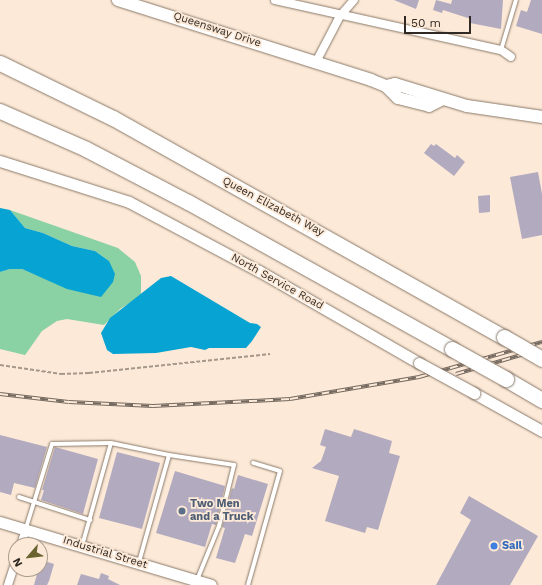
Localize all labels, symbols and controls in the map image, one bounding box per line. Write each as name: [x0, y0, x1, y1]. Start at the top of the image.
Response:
scale bar: [406, 8, 473, 34]
street label: Queensway Drive: [171, 10, 263, 50]
text: 50 m: [411, 16, 441, 30]
street label: Queen Elizabeth Way: [220, 174, 326, 240]
street label: North Service Road: [229, 251, 325, 313]
place label: Two Men and a Truck: [190, 498, 254, 524]
marker: Two Men and a Truck: [177, 506, 187, 516]
street label: Industrial Street: [61, 534, 149, 572]
north arrow: [8, 537, 48, 577]
place label: Sail: [502, 539, 522, 553]
marker: Sail: [489, 541, 499, 551]
text: N: [10, 556, 25, 569]

